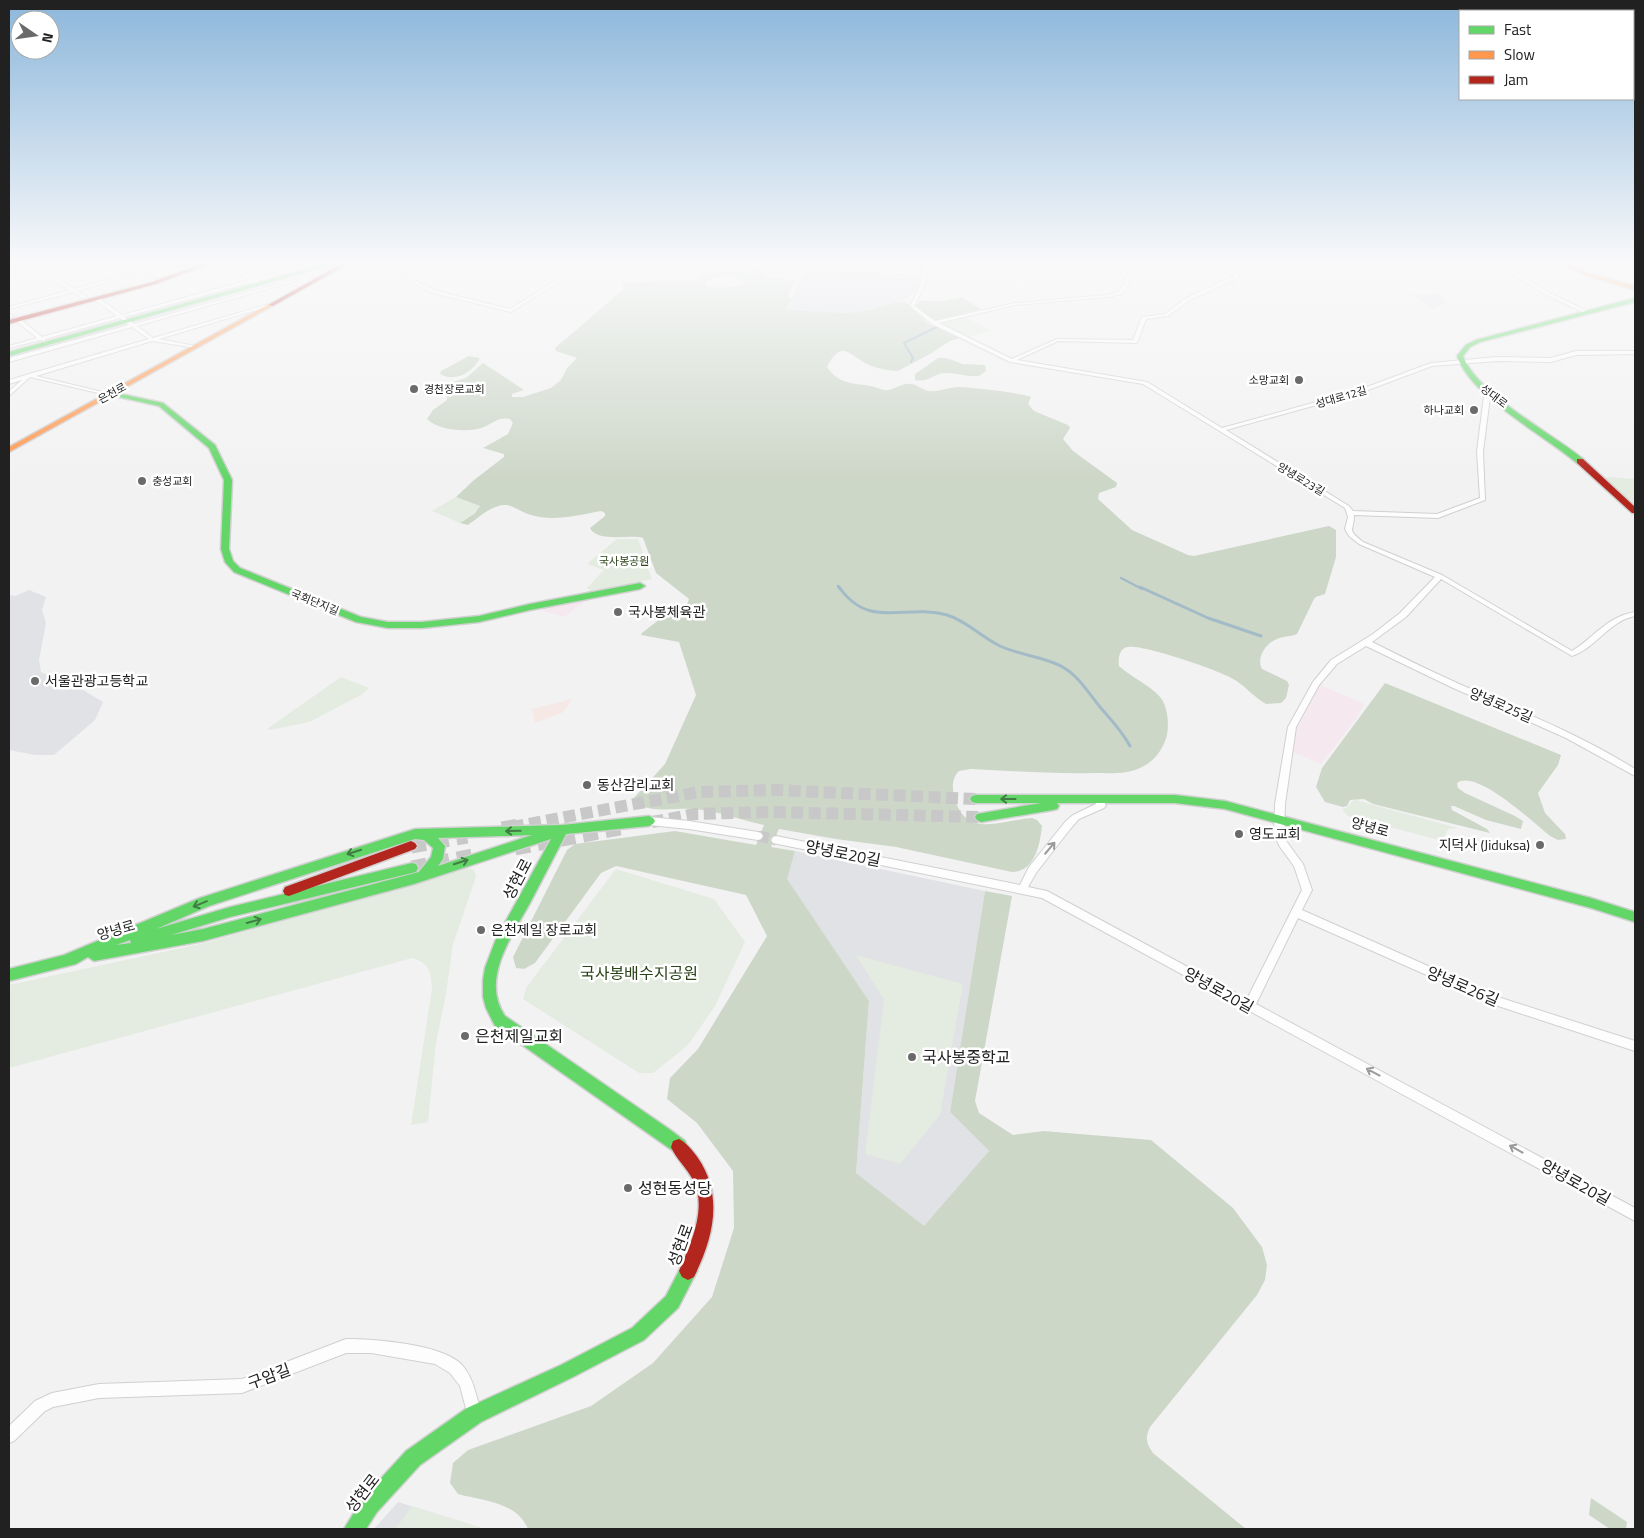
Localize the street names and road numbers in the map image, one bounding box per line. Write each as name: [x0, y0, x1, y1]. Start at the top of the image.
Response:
street label: 은천로: [95, 379, 129, 407]
street label: 성대로: [1477, 380, 1511, 412]
street label: 성대로12길: [1313, 382, 1369, 412]
street label: 양녕로23길: [1274, 459, 1328, 499]
street label: 국회단지길: [289, 585, 341, 619]
street label: 양녕로25길: [1466, 682, 1536, 727]
street label: 양녕로: [1349, 811, 1392, 842]
street label: 양녕로20길: [803, 834, 883, 872]
street label: 성현로: [496, 854, 538, 904]
street label: 양녕로: [94, 914, 137, 945]
street label: 양녕로26길: [1423, 960, 1503, 1012]
street label: 양녕로20길: [1180, 961, 1258, 1019]
street label: 양녕로20길: [1537, 1153, 1615, 1211]
street label: 성현로: [661, 1220, 699, 1270]
street label: 구암길: [244, 1357, 294, 1395]
street label: 성현로: [339, 1468, 385, 1518]

